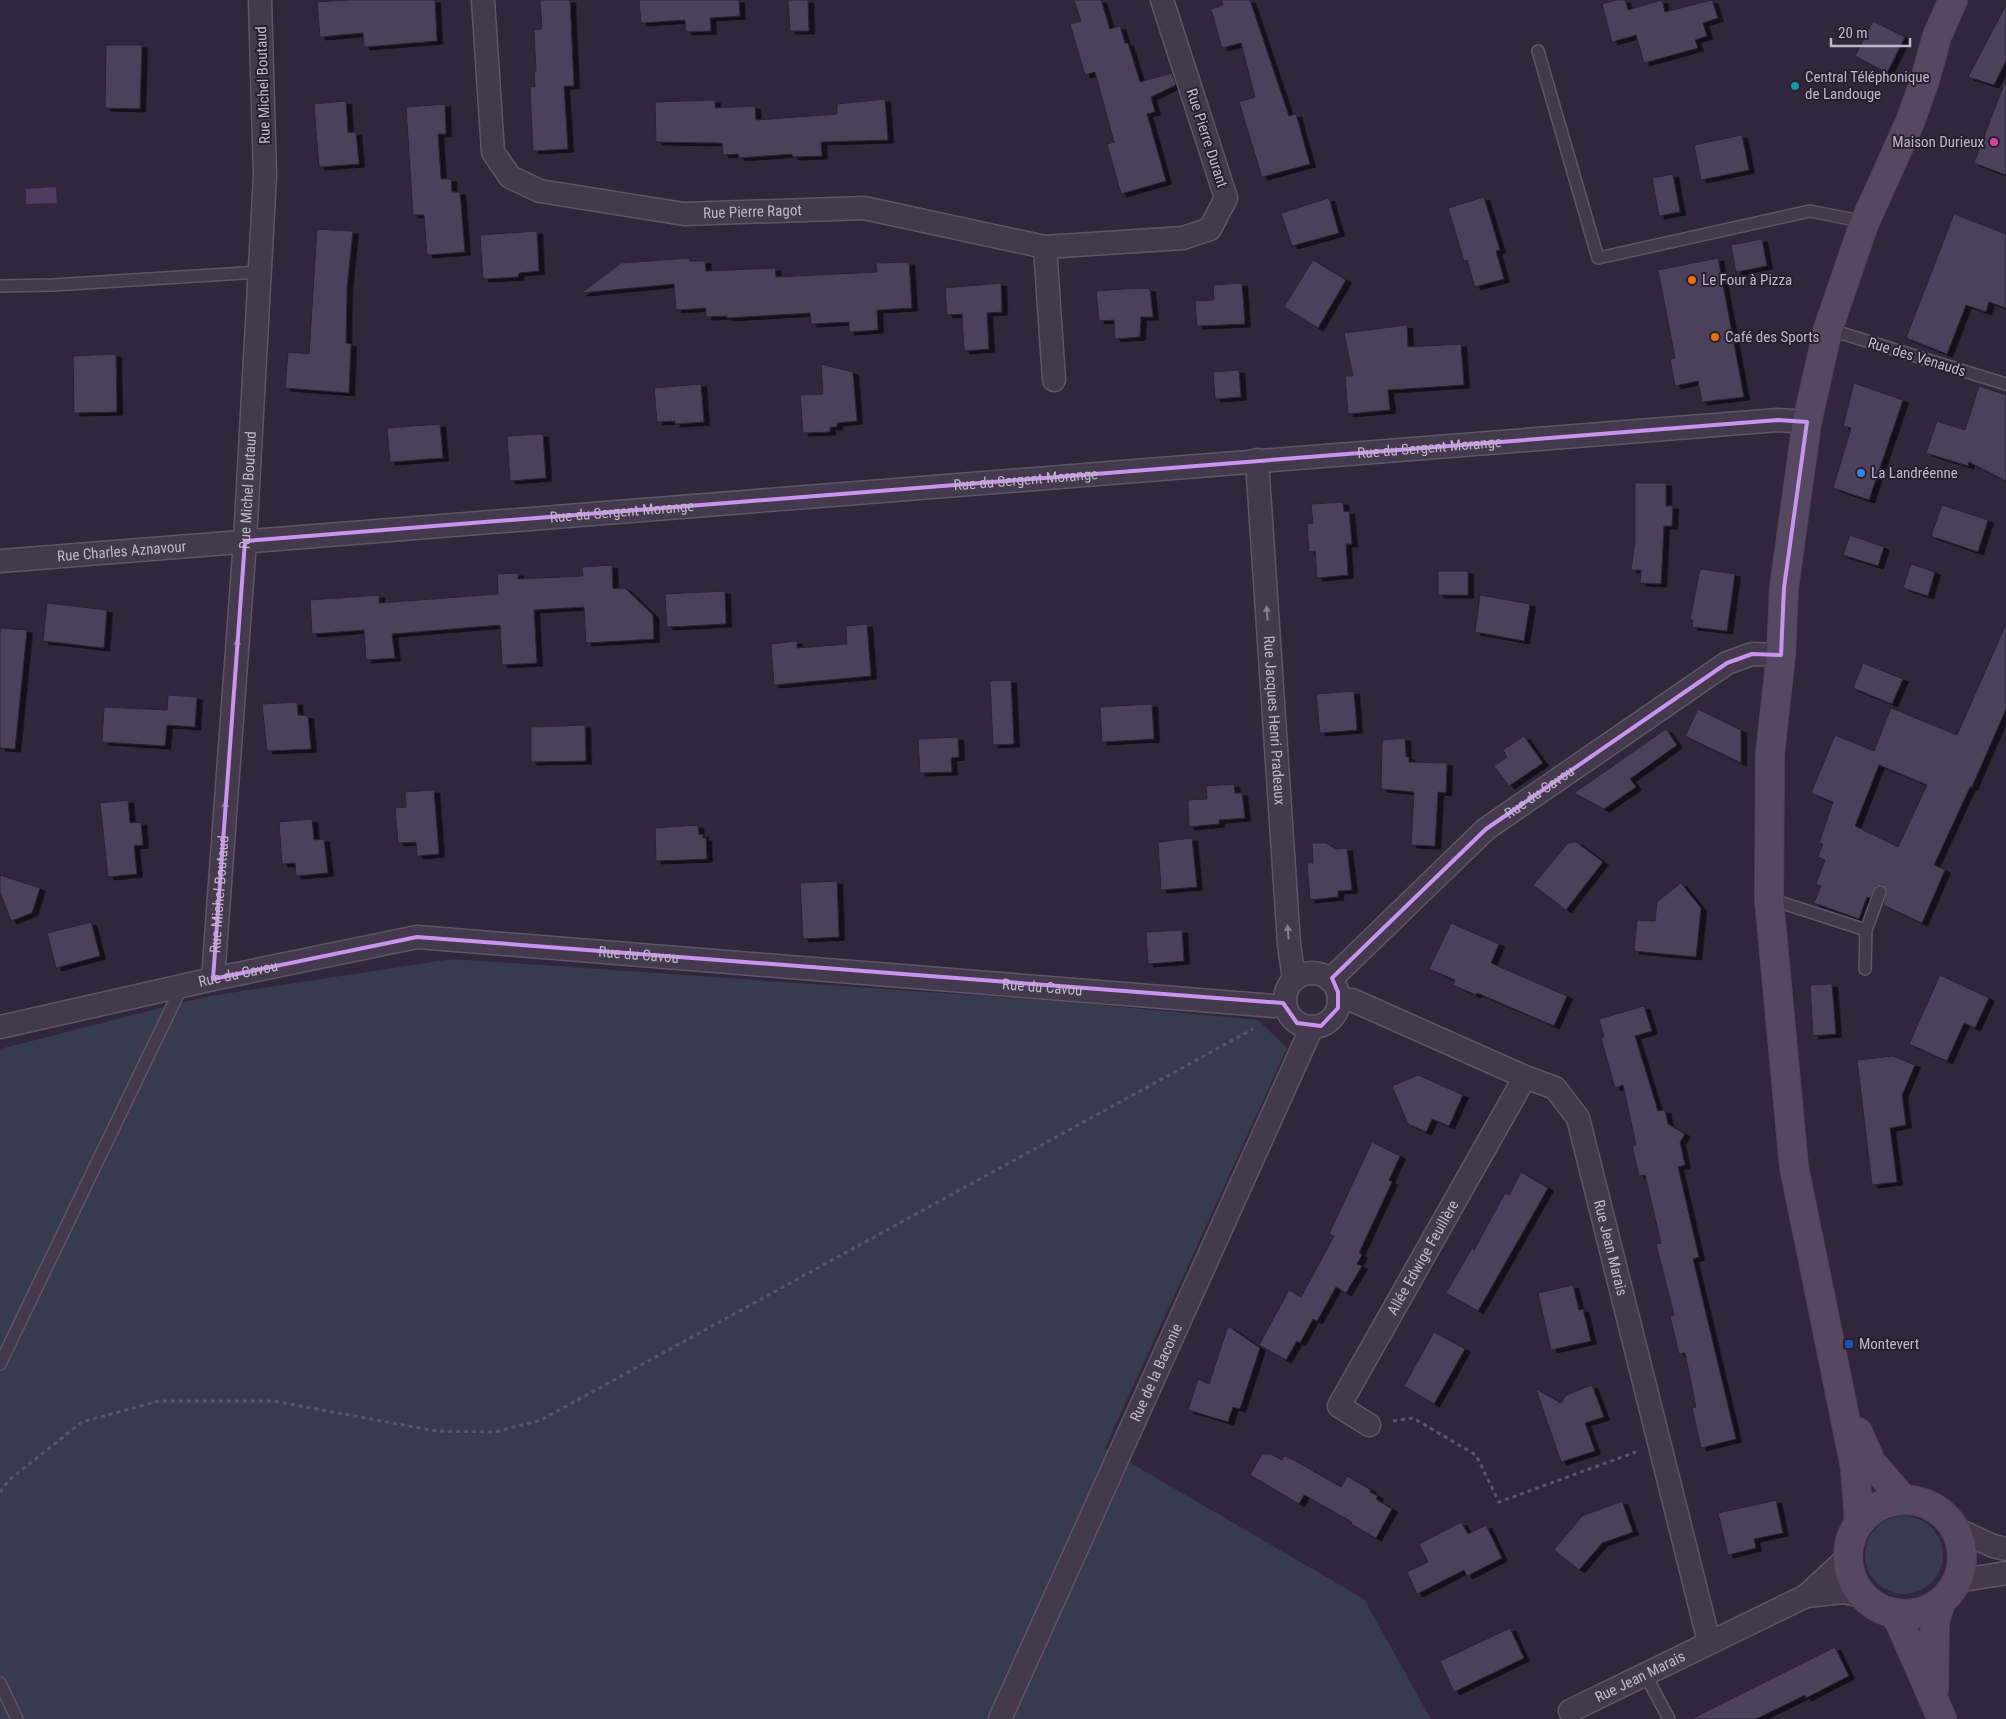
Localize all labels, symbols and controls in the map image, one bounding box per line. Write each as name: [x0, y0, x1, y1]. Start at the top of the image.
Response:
scale bar: [1831, 15, 1910, 47]
text: 20 m: [1838, 24, 1868, 42]
street label: Rue Michel Boutaud: [252, 26, 274, 144]
place label: Central Téléphonique de Landouge: [1805, 68, 1930, 103]
marker: Central Téléphonique de Landouge: [1789, 80, 1801, 92]
street label: Rue Pierre Durant: [1183, 86, 1231, 190]
place label: Maison Durieux: [1892, 133, 1984, 151]
marker: Maison Durieux: [1988, 136, 2000, 148]
street label: Rue Pierre Ragot: [703, 201, 802, 222]
place label: Le Four à Pizza: [1702, 271, 1792, 289]
marker: Le Four à Pizza: [1686, 274, 1698, 286]
place label: Café des Sports: [1725, 328, 1820, 346]
marker: Café des Sports: [1709, 331, 1721, 343]
street label: Rue des Venauds: [1866, 334, 1968, 380]
street label: Rue Michel Boutaud: [235, 431, 260, 550]
street label: Rue du Sergent Morange: [1357, 433, 1502, 462]
place label: La Landréenne: [1871, 464, 1958, 482]
street label: Rue du Sergent Morange: [953, 465, 1099, 494]
marker: La Landréenne: [1855, 467, 1867, 479]
street label: Rue du Sergent Morange: [549, 497, 695, 526]
street label: Rue Charles Aznavour: [56, 537, 187, 565]
one-way arrow: [1263, 604, 1271, 620]
street label: Rue Jacques Henri Pradeaux: [1260, 635, 1289, 806]
one-way arrow: [233, 638, 241, 654]
street label: Rue du Cavou: [1501, 762, 1578, 822]
one-way arrow: [222, 800, 230, 816]
street label: Rue Michel Boutaud: [206, 835, 232, 954]
one-way arrow: [1284, 924, 1292, 940]
street label: Rue du Cavou: [598, 943, 680, 967]
street label: Rue du Cavou: [197, 957, 279, 991]
street label: Rue du Cavou: [1001, 975, 1083, 1000]
street label: Allée Edwige Feuillère: [1383, 1197, 1463, 1318]
street label: Rue Jean Marais: [1590, 1198, 1631, 1298]
street label: Rue de la Baconie: [1126, 1321, 1186, 1424]
place label: Montevert: [1859, 1335, 1919, 1353]
marker: Montevert: [1843, 1338, 1855, 1350]
street label: Rue Jean Marais: [1592, 1647, 1688, 1706]

